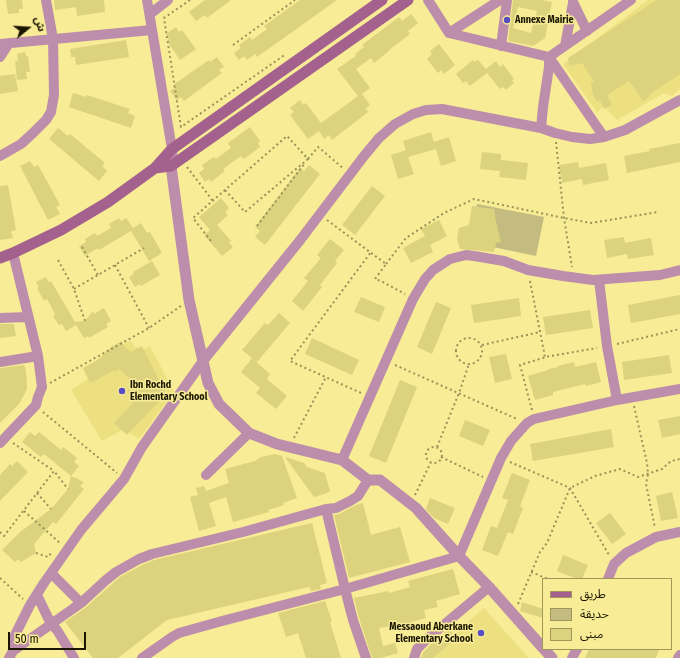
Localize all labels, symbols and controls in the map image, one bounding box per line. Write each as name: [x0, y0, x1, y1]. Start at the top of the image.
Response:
north arrow: [8, 8, 48, 48]
place label: Annexe Mairie: [515, 14, 574, 26]
text: ش: [31, 15, 48, 33]
marker: Annexe Mairie: [502, 15, 512, 25]
place label: Ibn Rochd Elementary School: [130, 379, 207, 402]
marker: Ibn Rochd Elementary School: [117, 386, 127, 396]
legend: [542, 578, 672, 650]
text: طريق: [580, 587, 606, 601]
text: حديقة: [580, 607, 609, 621]
place label: Messaoud Aberkane Elementary School: [389, 621, 473, 644]
scale bar: [10, 624, 88, 650]
text: مبنى: [580, 627, 603, 641]
marker: Messaoud Aberkane Elementary School: [476, 628, 486, 638]
text: 50 m: [15, 632, 39, 646]

